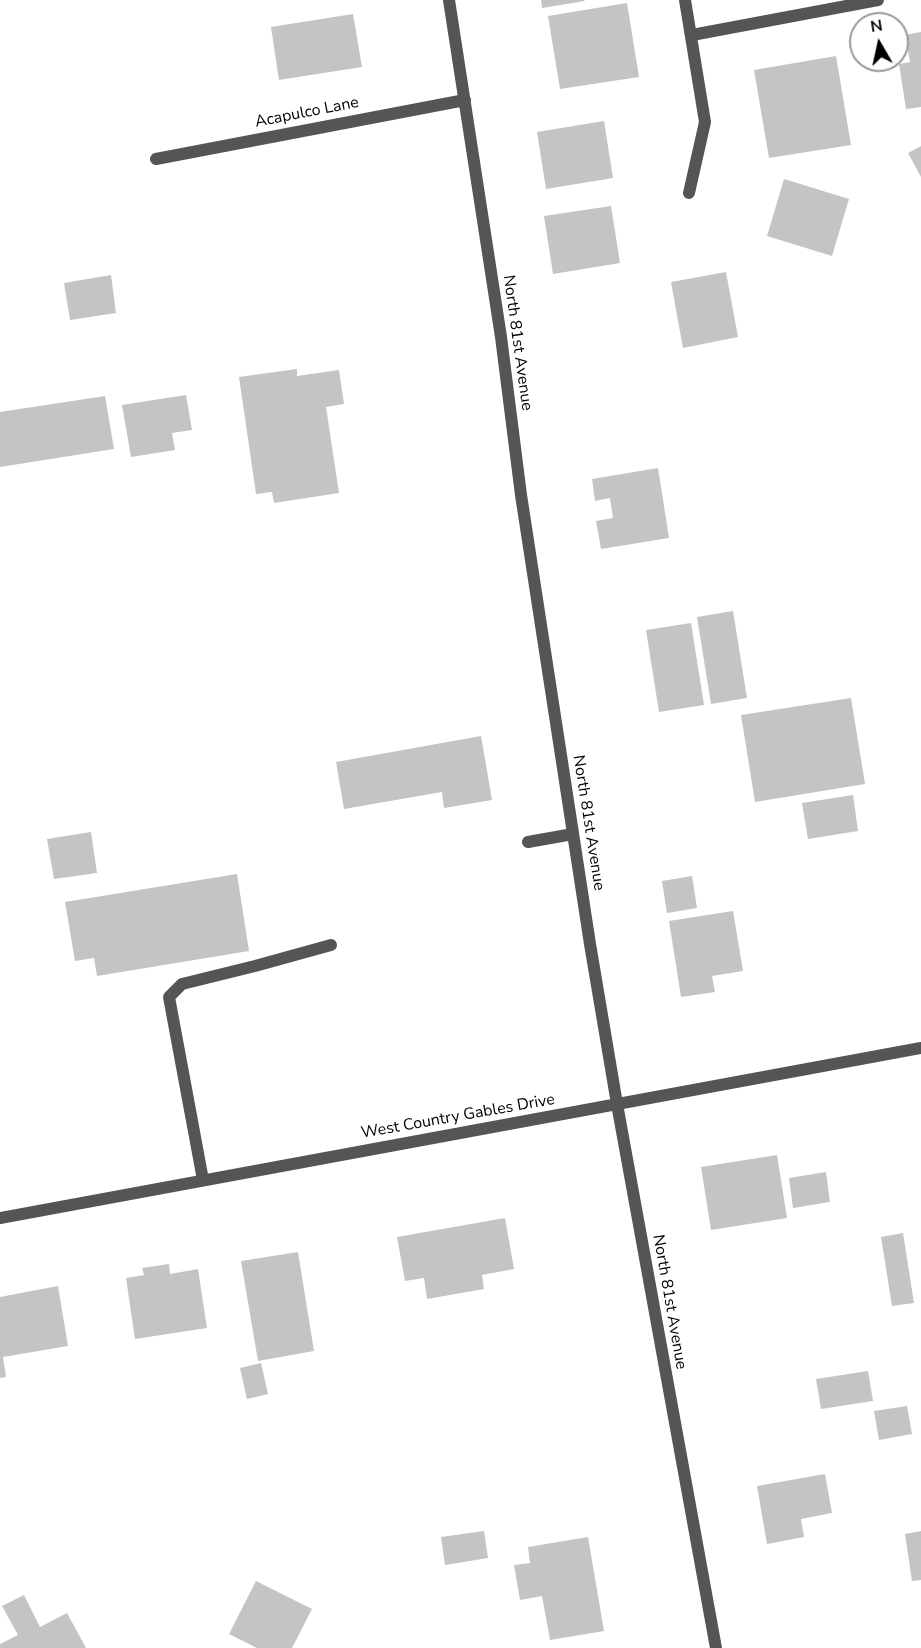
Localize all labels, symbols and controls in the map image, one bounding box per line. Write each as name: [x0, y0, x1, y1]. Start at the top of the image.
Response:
north arrow: [849, 12, 909, 72]
text: N: [869, 14, 884, 38]
street label: Acapulco Lane: [253, 94, 361, 132]
street label: North 81st Avenue: [498, 274, 536, 412]
street label: North 81st Avenue: [568, 754, 608, 892]
street label: West Country Gables Drive: [360, 1091, 556, 1143]
street label: North 81st Avenue: [648, 1233, 690, 1371]

